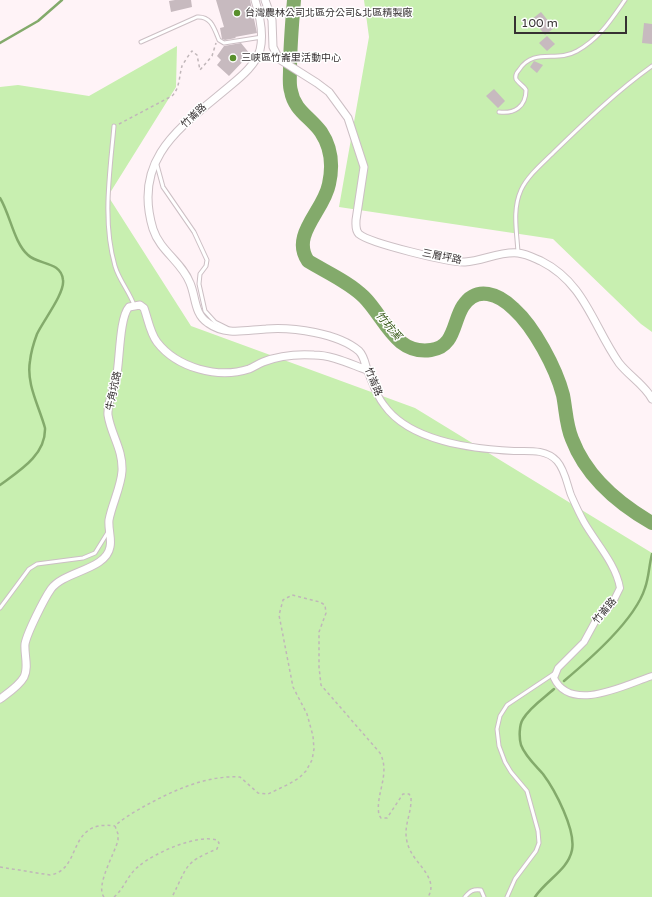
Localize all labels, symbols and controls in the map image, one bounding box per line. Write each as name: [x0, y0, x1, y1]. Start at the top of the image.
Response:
place label: 台灣農林公司北區分公司&北區精製廠: [245, 7, 412, 19]
marker: 台灣農林公司北區分公司&北區精製廠: [232, 8, 242, 18]
scale bar: [516, 8, 629, 34]
text: 100 m: [521, 16, 558, 30]
place label: 三峽區竹崙里活動中心: [241, 52, 341, 64]
marker: 三峽區竹崙里活動中心: [228, 53, 238, 63]
street label: 竹崙路: [179, 101, 209, 131]
street label: 三層坪路: [421, 247, 463, 267]
water label: 竹坑溪: [372, 309, 404, 343]
street label: 竹崙路: [362, 366, 384, 398]
street label: 牛角坑路: [104, 370, 124, 412]
street label: 竹崙路: [591, 596, 619, 626]

